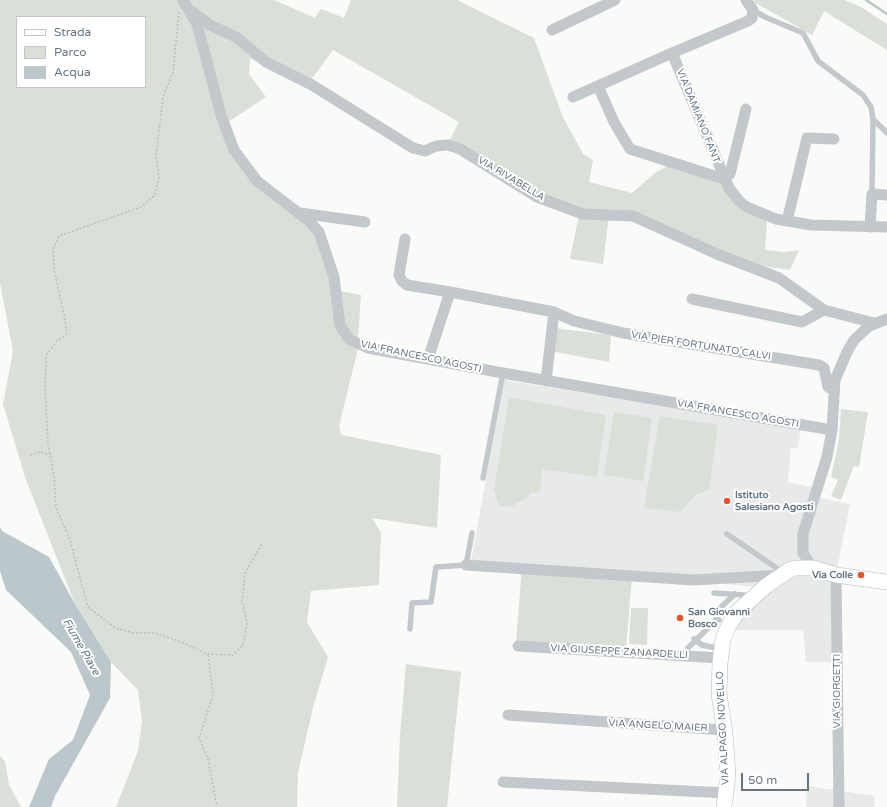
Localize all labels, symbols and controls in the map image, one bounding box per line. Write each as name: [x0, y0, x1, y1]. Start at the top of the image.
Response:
legend: [16, 16, 146, 88]
text: Strada: [54, 25, 91, 39]
text: Parco: [54, 45, 87, 59]
text: Acqua: [54, 65, 91, 79]
street label: VIA DAMIANO FANT: [674, 67, 722, 165]
street label: VIA RIVABELLA: [475, 154, 547, 204]
street label: VIA PIER FORTUNATO CALVI: [630, 329, 772, 363]
street label: VIA FRANCESCO AGOSTI: [359, 338, 483, 376]
street label: VIA FRANCESCO AGOSTI: [676, 397, 800, 431]
place label: Istituto Salesiano Agosti: [735, 489, 813, 512]
marker: Istituto Salesiano Agosti: [722, 496, 732, 506]
place label: Via Colle: [812, 569, 853, 581]
marker: Via Colle: [856, 570, 866, 580]
place label: San Giovanni Bosco: [688, 606, 750, 630]
marker: San Giovanni Bosco: [675, 613, 685, 623]
water label: Fiume Piave: [59, 616, 103, 678]
street label: VIA GIUSEPPE ZANARDELLI: [550, 642, 688, 662]
street label: VIA GIORGETTI: [831, 654, 843, 728]
street label: VIA ALPAGO NOVELLO: [714, 671, 732, 785]
street label: VIA ANGELO MAIER: [608, 717, 708, 735]
scale bar: [743, 765, 811, 791]
text: 50 m: [748, 773, 777, 787]

